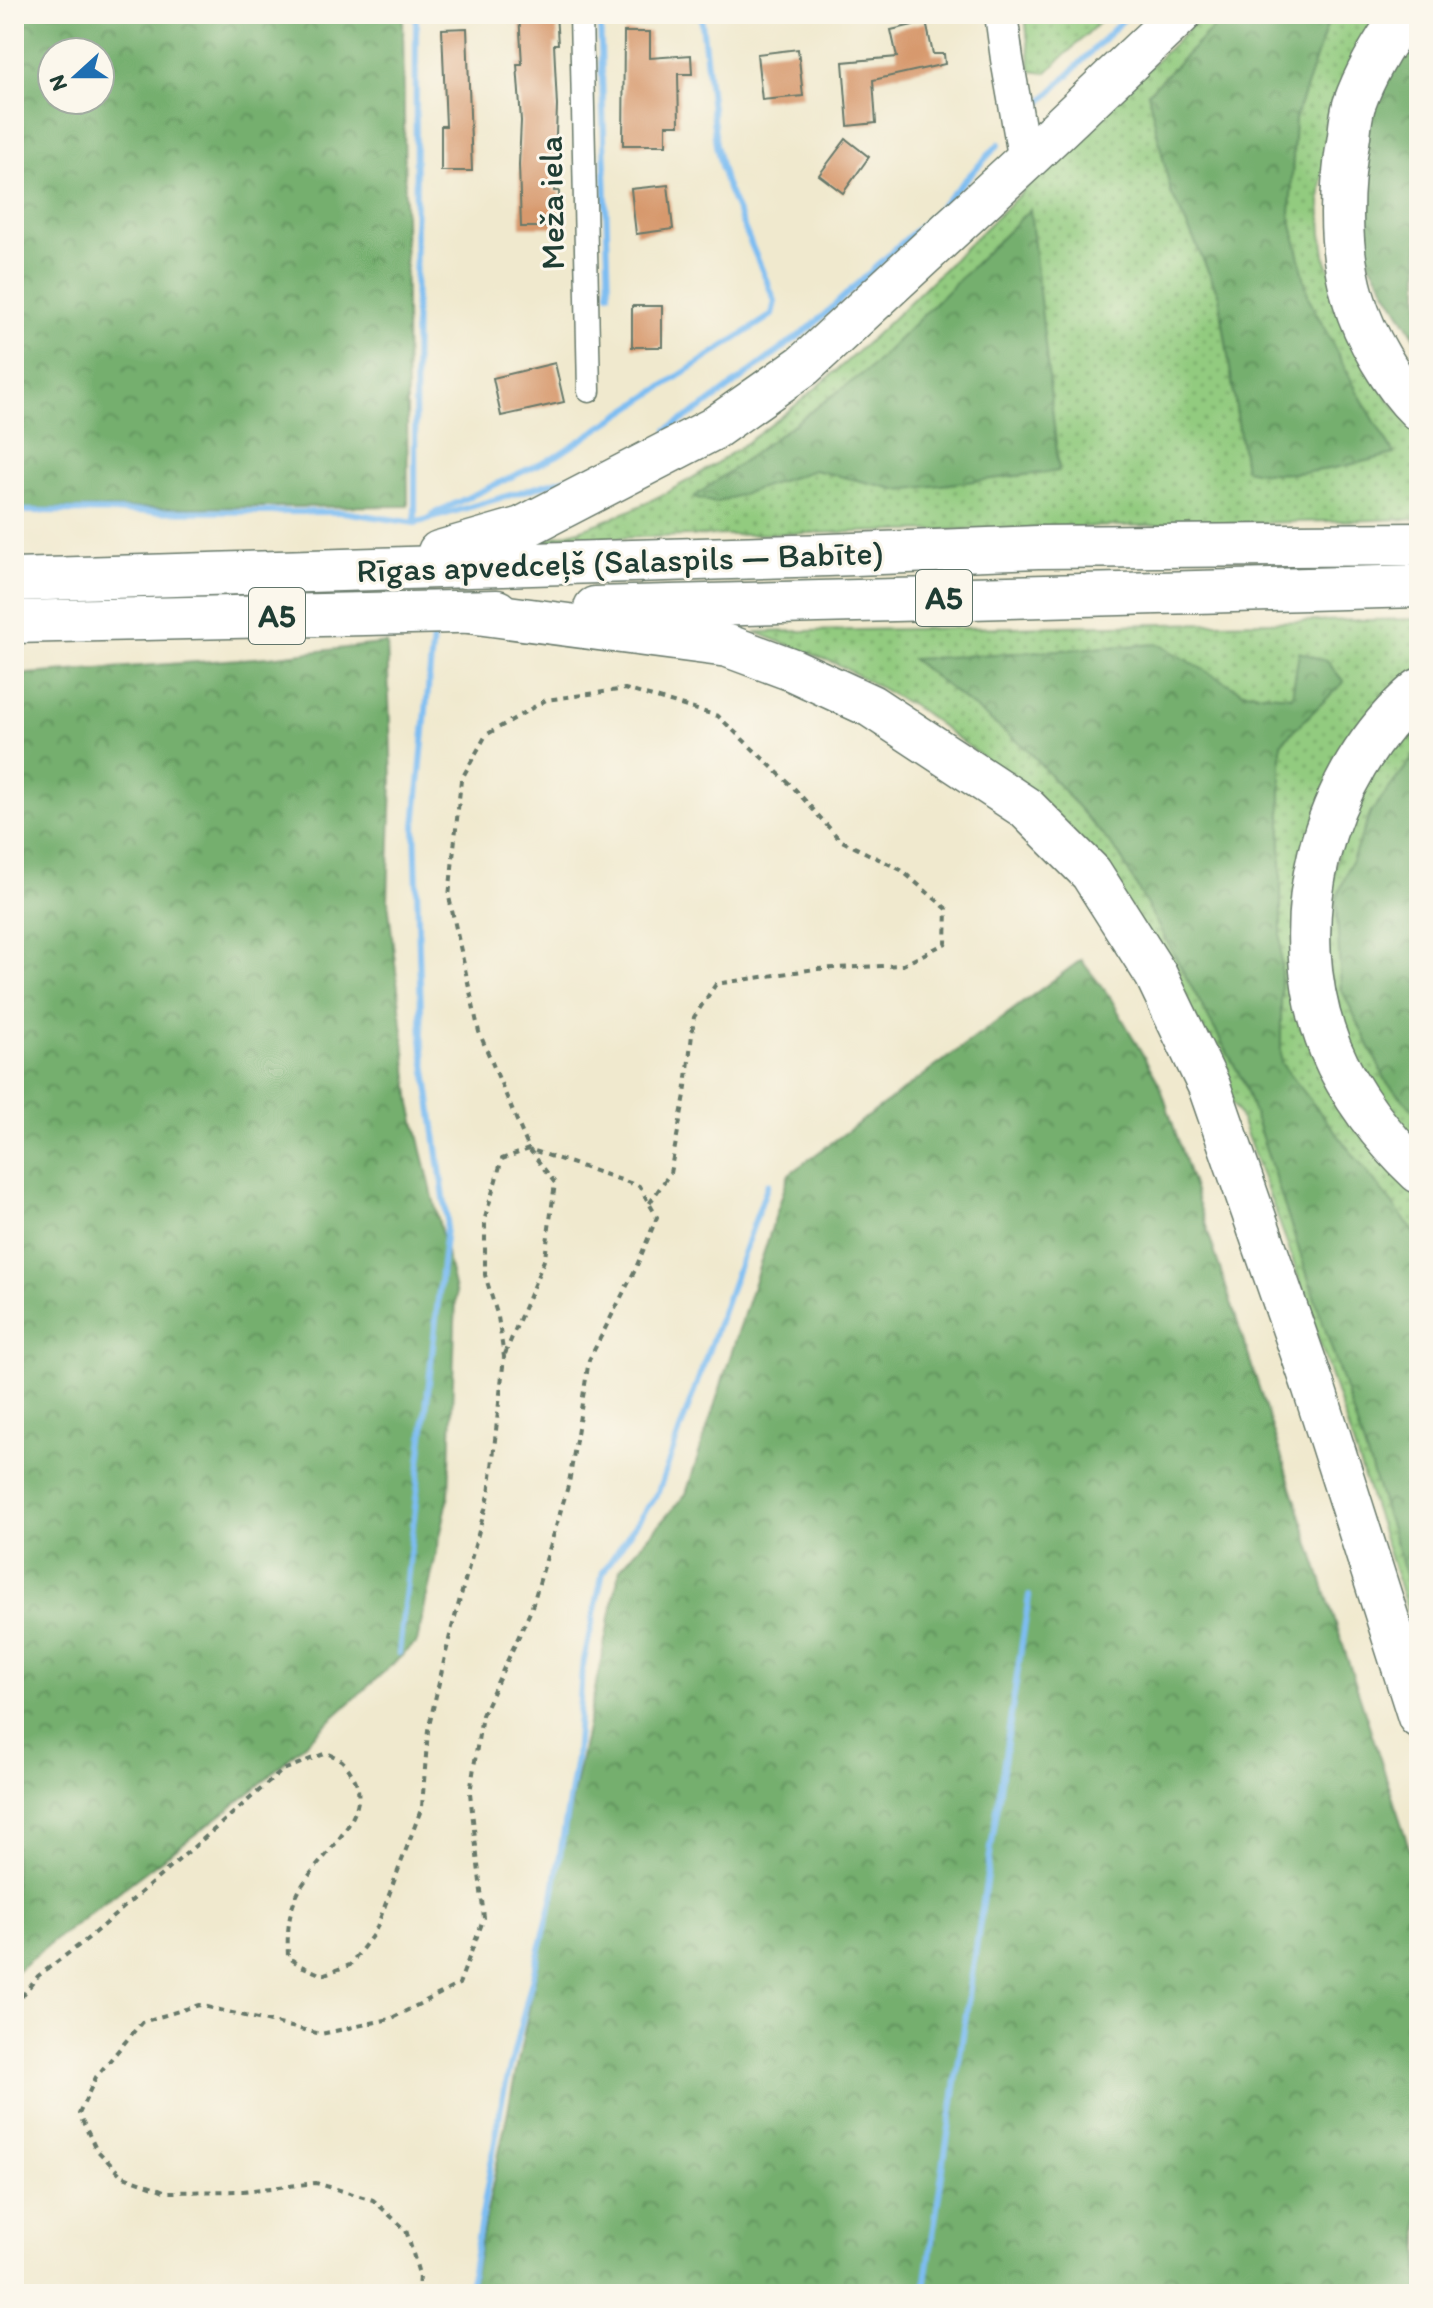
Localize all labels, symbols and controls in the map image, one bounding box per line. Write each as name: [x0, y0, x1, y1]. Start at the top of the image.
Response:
north arrow: [36, 36, 116, 116]
text: N: [43, 71, 73, 95]
street label: Meža iela: [530, 136, 573, 270]
street label: Rīgas apvedceļš (Salaspils — Babīte): [356, 532, 884, 591]
road number: A5: [916, 570, 972, 626]
road number: A5: [249, 588, 305, 644]

